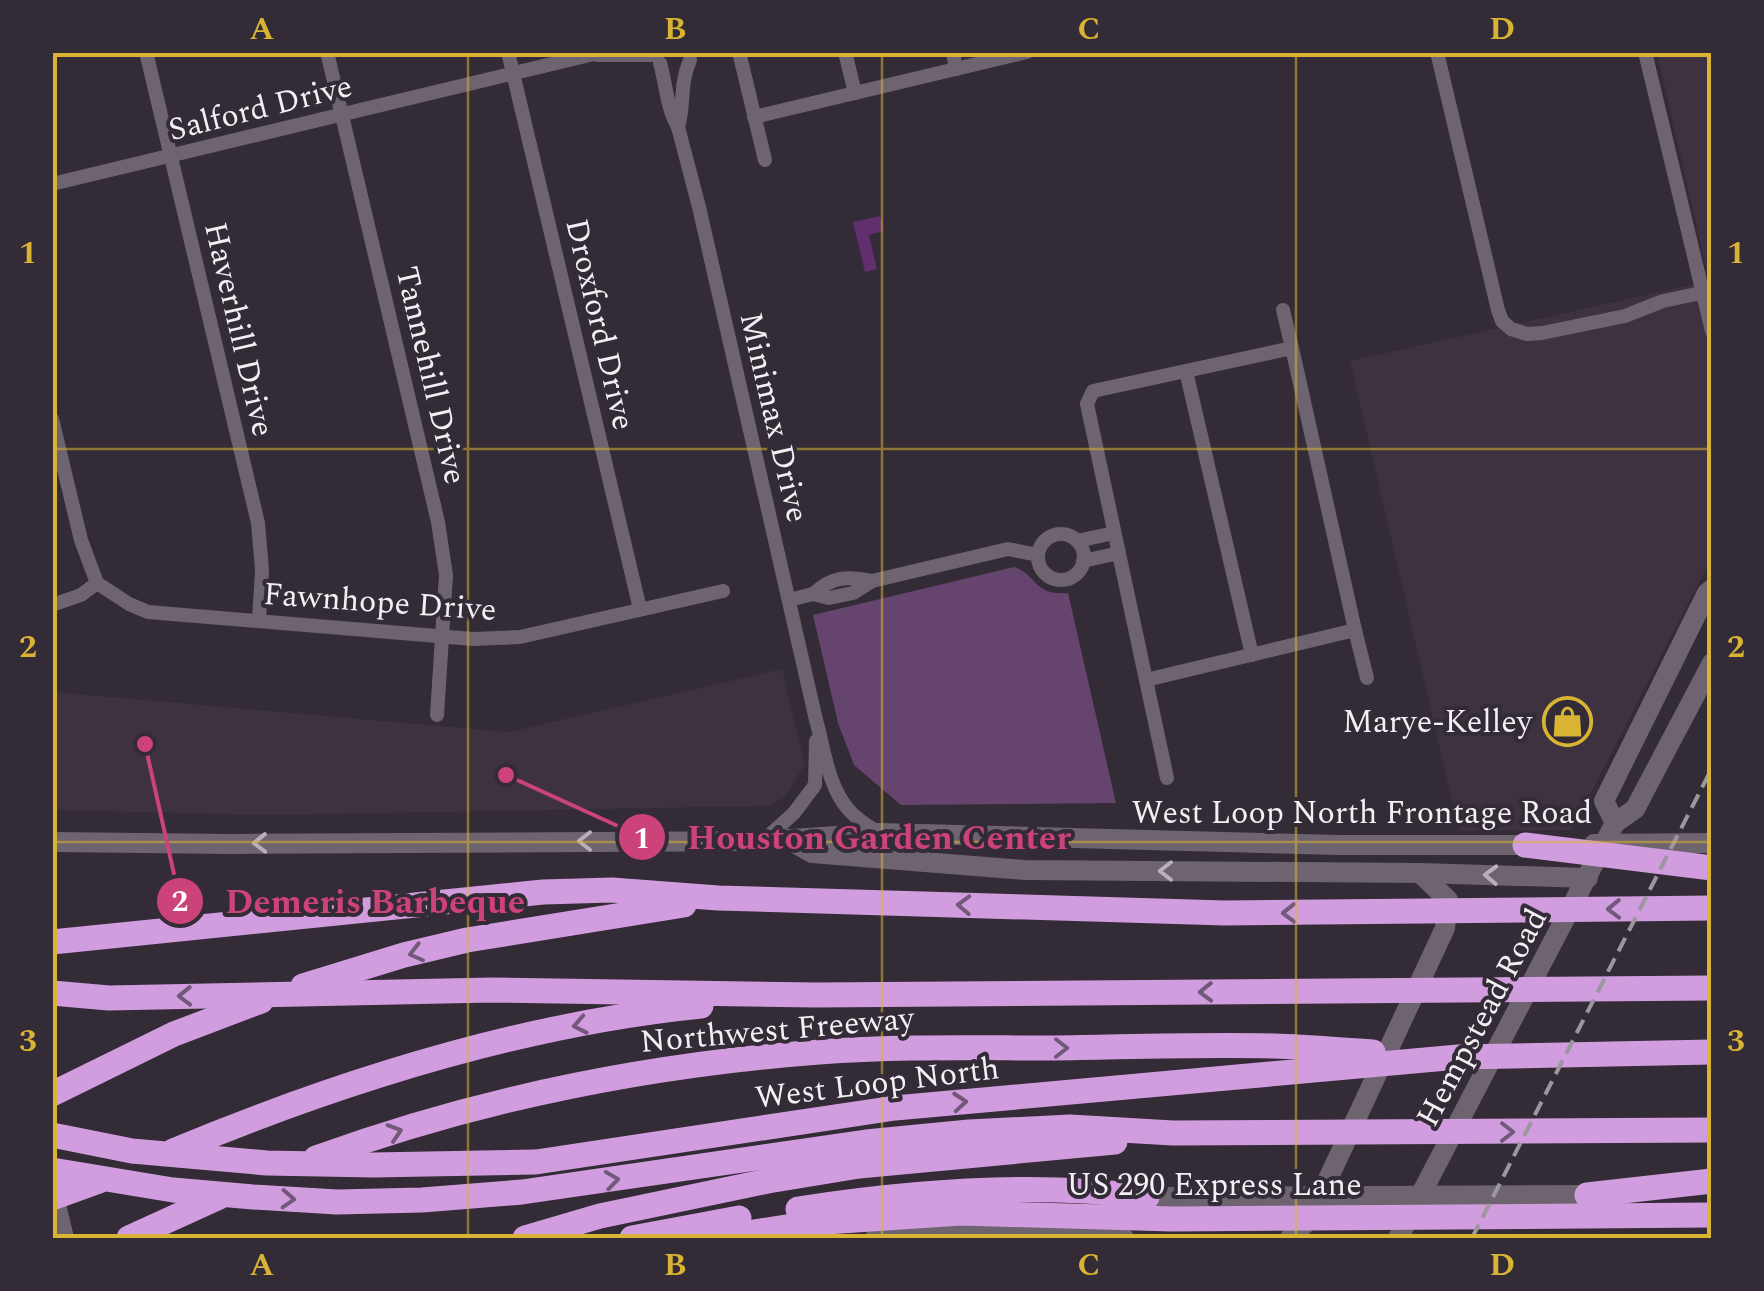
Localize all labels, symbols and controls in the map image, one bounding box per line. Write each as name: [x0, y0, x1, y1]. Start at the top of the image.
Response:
text: A: [250, 5, 275, 54]
text: B: [664, 5, 686, 54]
text: C: [1078, 5, 1100, 54]
text: D: [1489, 5, 1515, 54]
street label: Salford Drive: [163, 62, 357, 155]
street label: Droxford Drive: [551, 214, 648, 435]
street label: Haverhill Drive: [190, 217, 287, 441]
text: 1: [19, 229, 37, 278]
text: 1: [1727, 229, 1745, 278]
street label: Tannehill Drive: [382, 262, 479, 489]
street label: Minimax Drive: [726, 307, 822, 527]
street label: Fawnhope Drive: [262, 570, 498, 635]
text: 2: [19, 623, 37, 672]
text: 2: [1727, 623, 1745, 672]
shop icon: Marye-Kelley: [1541, 695, 1593, 747]
place label: Marye-Kelley: [1342, 698, 1534, 747]
street label: West Loop North Frontage Road: [1132, 789, 1592, 838]
callout: Houston Garden Center: [617, 805, 1091, 870]
text: Houston Garden Center: [687, 812, 1071, 865]
text: 1: [634, 816, 650, 862]
one-way arrow: [577, 830, 592, 852]
one-way arrow: [252, 833, 268, 854]
one-way arrow: [1157, 860, 1172, 882]
one-way arrow: [1482, 864, 1498, 885]
callout: Demeris Barbeque: [155, 868, 545, 933]
text: Demeris Barbeque: [225, 876, 525, 929]
text: 2: [172, 879, 188, 925]
one-way arrow: [956, 894, 972, 915]
one-way arrow: [1606, 899, 1622, 920]
street label: Hempstead Road: [1404, 900, 1561, 1136]
one-way arrow: [1281, 902, 1297, 923]
one-way arrow: [408, 941, 425, 962]
one-way arrow: [1197, 981, 1212, 1003]
one-way arrow: [176, 986, 192, 1007]
street label: Northwest Freeway: [638, 994, 918, 1067]
one-way arrow: [572, 1013, 589, 1034]
text: 3: [19, 1017, 37, 1066]
text: 3: [1727, 1017, 1745, 1066]
one-way arrow: [1054, 1037, 1070, 1058]
street label: West Loop North: [752, 1044, 1002, 1123]
one-way arrow: [952, 1092, 968, 1114]
one-way arrow: [1500, 1121, 1516, 1143]
one-way arrow: [386, 1123, 403, 1143]
street label: US 290 Express Lane: [1066, 1161, 1362, 1210]
one-way arrow: [603, 1170, 620, 1191]
one-way arrow: [280, 1188, 296, 1209]
text: A: [250, 1241, 275, 1290]
text: B: [664, 1241, 686, 1290]
text: C: [1078, 1241, 1100, 1290]
text: D: [1489, 1241, 1515, 1290]

